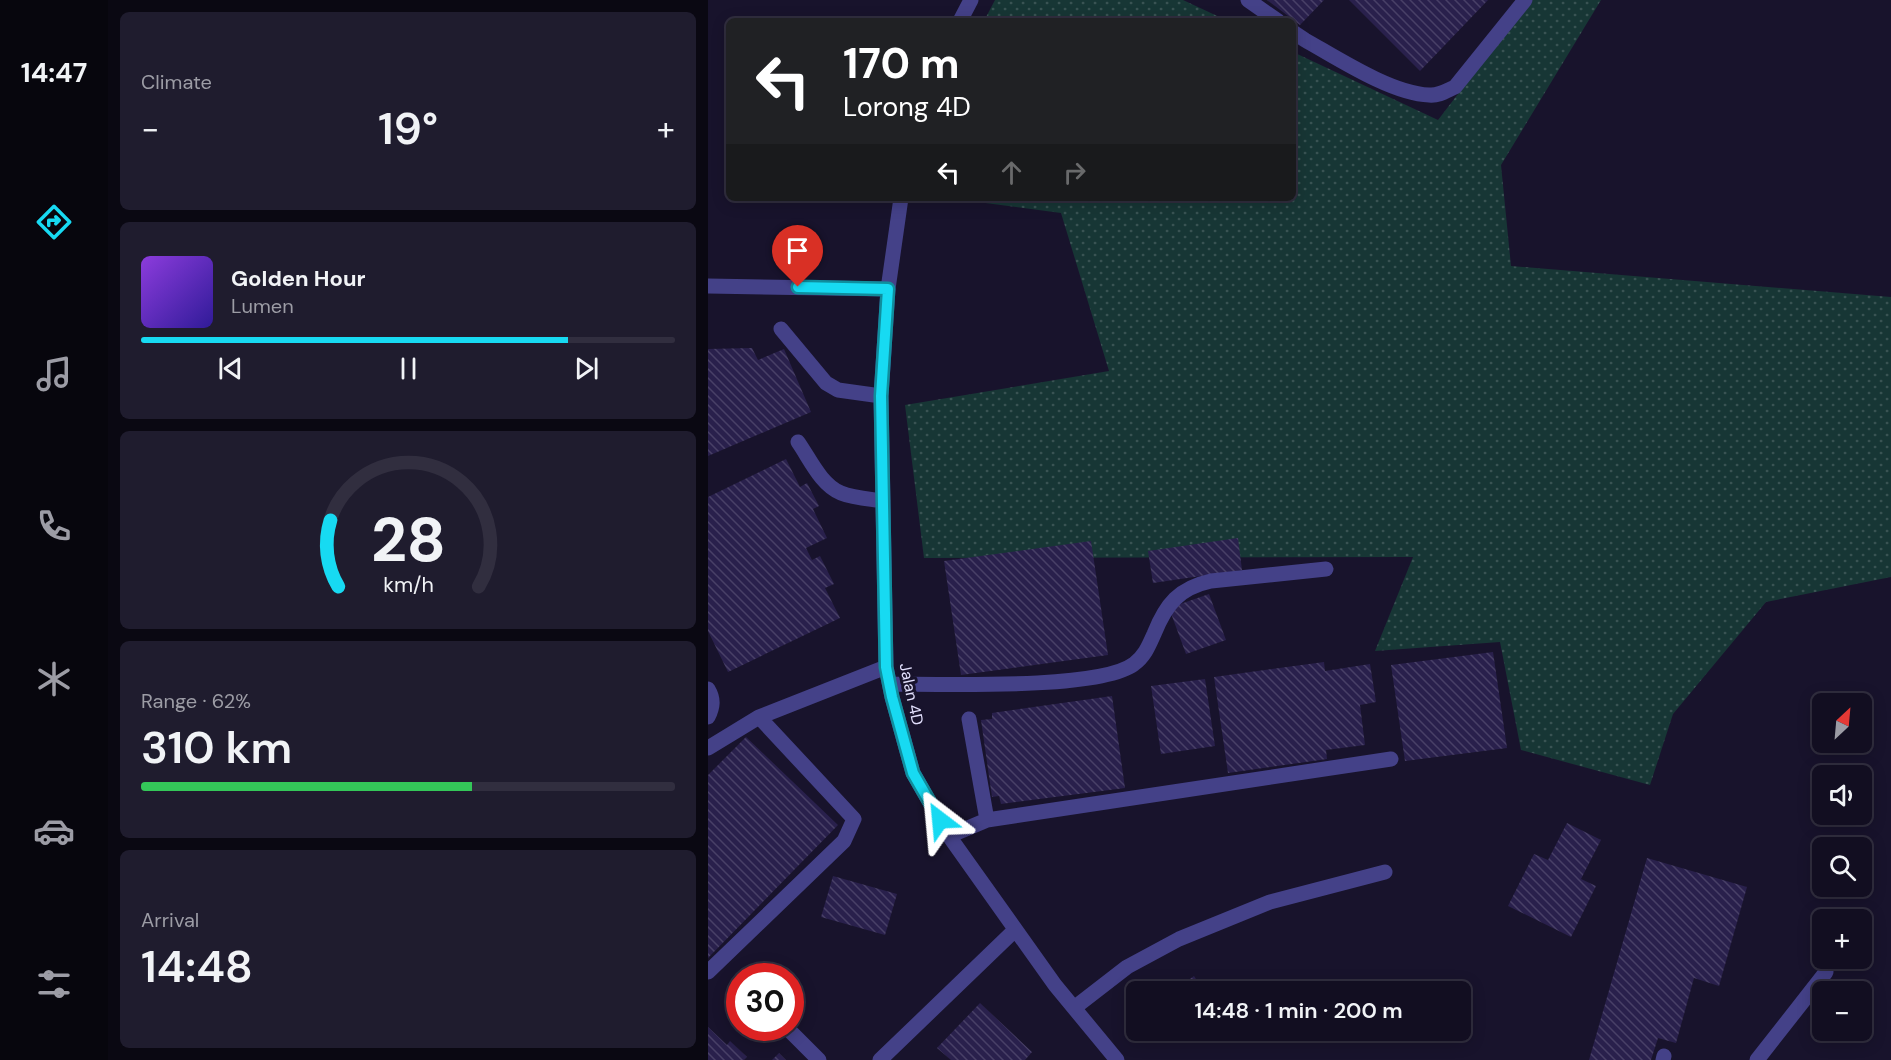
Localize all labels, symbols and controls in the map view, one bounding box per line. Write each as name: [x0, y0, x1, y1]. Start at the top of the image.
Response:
text: 170 m: [843, 36, 960, 91]
icon: left: [744, 42, 822, 120]
text: 14:47: [21, 55, 87, 90]
text: Climate: [141, 69, 212, 95]
text: Lorong 4D: [843, 89, 971, 124]
text: 19°: [378, 99, 438, 158]
text: −: [141, 107, 159, 150]
text: +: [657, 107, 675, 150]
icon: left: [932, 156, 965, 189]
icon: ahead: [995, 156, 1028, 189]
icon: right: [1058, 156, 1091, 189]
icon: directions: [33, 201, 75, 243]
pin: [772, 225, 823, 287]
icon: arrive: [781, 234, 814, 267]
text: Golden Hour: [231, 264, 366, 293]
text: Lumen: [231, 293, 294, 319]
icon: previous: [214, 352, 247, 385]
icon: pause: [392, 352, 425, 385]
icon: next: [570, 352, 603, 385]
icon: music: [33, 353, 75, 395]
text: 28: [370, 499, 446, 580]
icon: phone: [33, 505, 75, 547]
text: km/h: [383, 571, 433, 599]
icon: climate: [33, 658, 75, 700]
street label: Jalan 4D: [895, 661, 928, 727]
text: Range · 62%: [141, 688, 251, 714]
north arrow: [1812, 693, 1872, 753]
map controls: [1812, 693, 1872, 1041]
text: 310 km: [141, 718, 292, 777]
button: sound: [1812, 765, 1872, 825]
position arrow: [908, 788, 972, 852]
icon: car: [33, 810, 75, 852]
button: search: [1812, 837, 1872, 897]
text: Arrival: [141, 907, 199, 933]
button: +: [1812, 909, 1872, 969]
text: 14:48: [141, 937, 253, 996]
icon: filters: [33, 963, 75, 1005]
speed limit sign: 30: [726, 963, 804, 1041]
button: −: [1812, 981, 1872, 1041]
text: 14:48 · 1 min · 200 m: [1194, 996, 1403, 1025]

